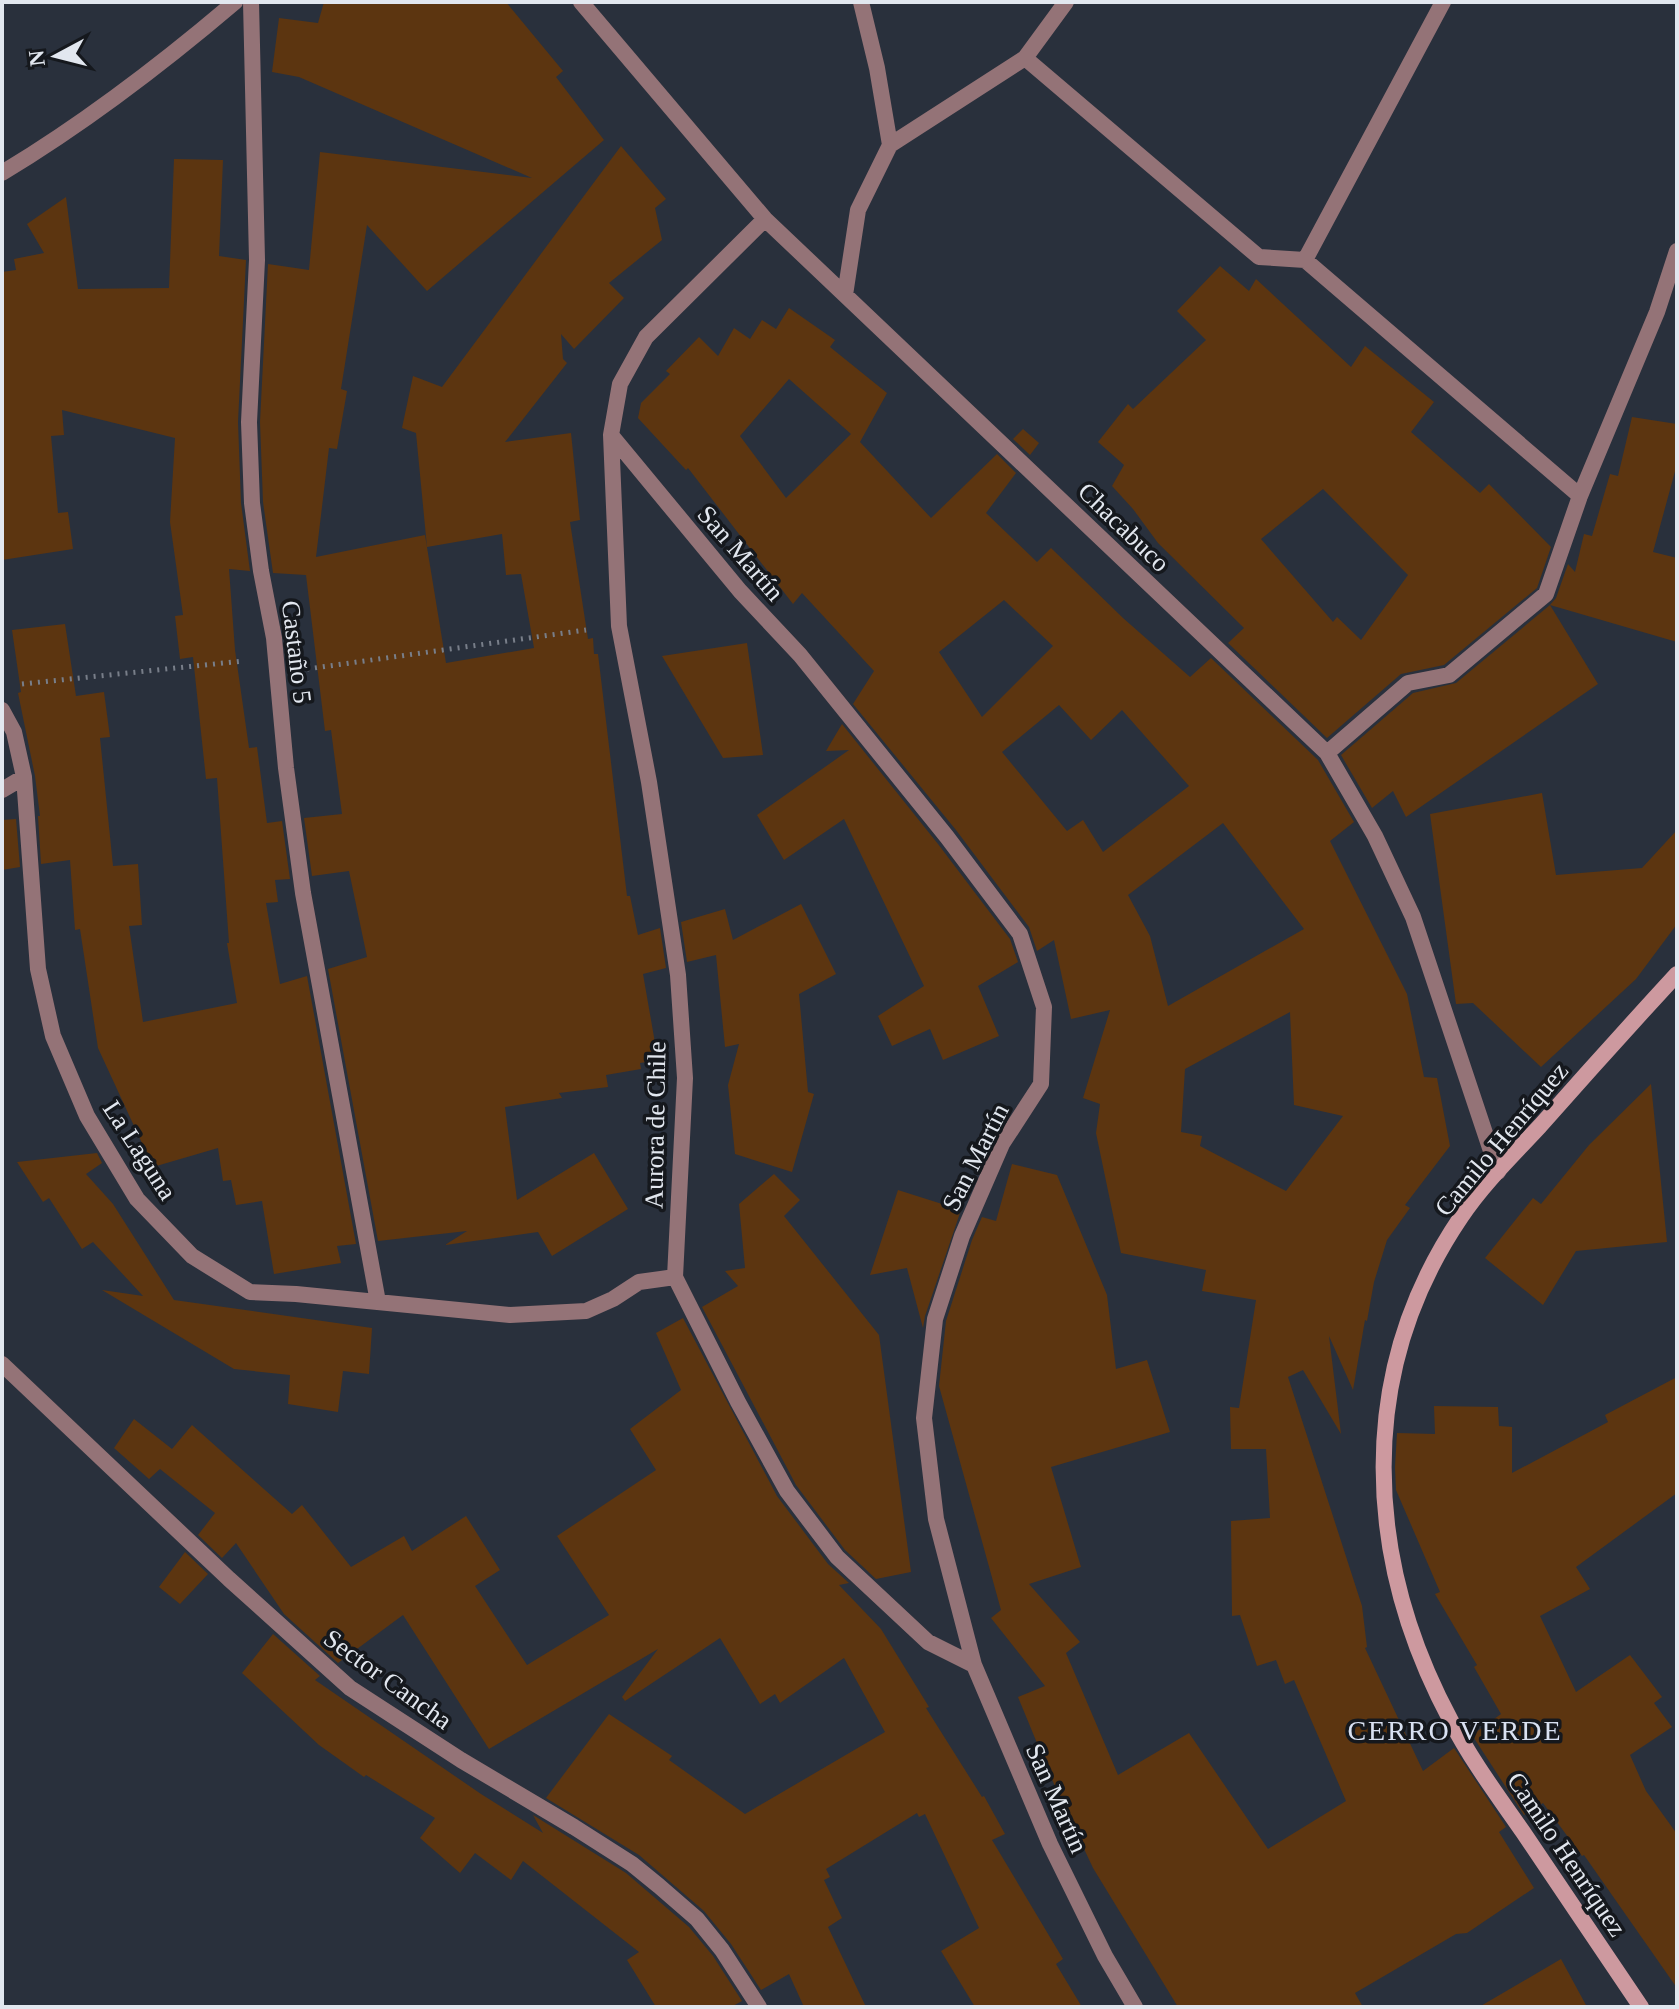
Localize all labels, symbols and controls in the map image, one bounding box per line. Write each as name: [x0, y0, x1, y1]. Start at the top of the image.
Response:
north arrow: [16, 16, 96, 96]
text: N: [23, 49, 50, 68]
street label: Chacabuco: [1072, 477, 1175, 578]
street label: San Martín: [692, 500, 790, 607]
street label: Castaño 5: [276, 599, 317, 705]
street label: Aurora de Chile: [640, 1041, 671, 1209]
street label: Camilo Henríquez: [1429, 1057, 1574, 1222]
street label: La Laguna: [97, 1095, 182, 1205]
street label: San Martín: [936, 1099, 1015, 1216]
street label: Sector Cancha: [318, 1623, 458, 1736]
district label: CERRO VERDE: [1347, 1715, 1563, 1746]
street label: San Martín: [1020, 1739, 1093, 1857]
street label: Camilo Henríquez: [1501, 1767, 1632, 1942]

